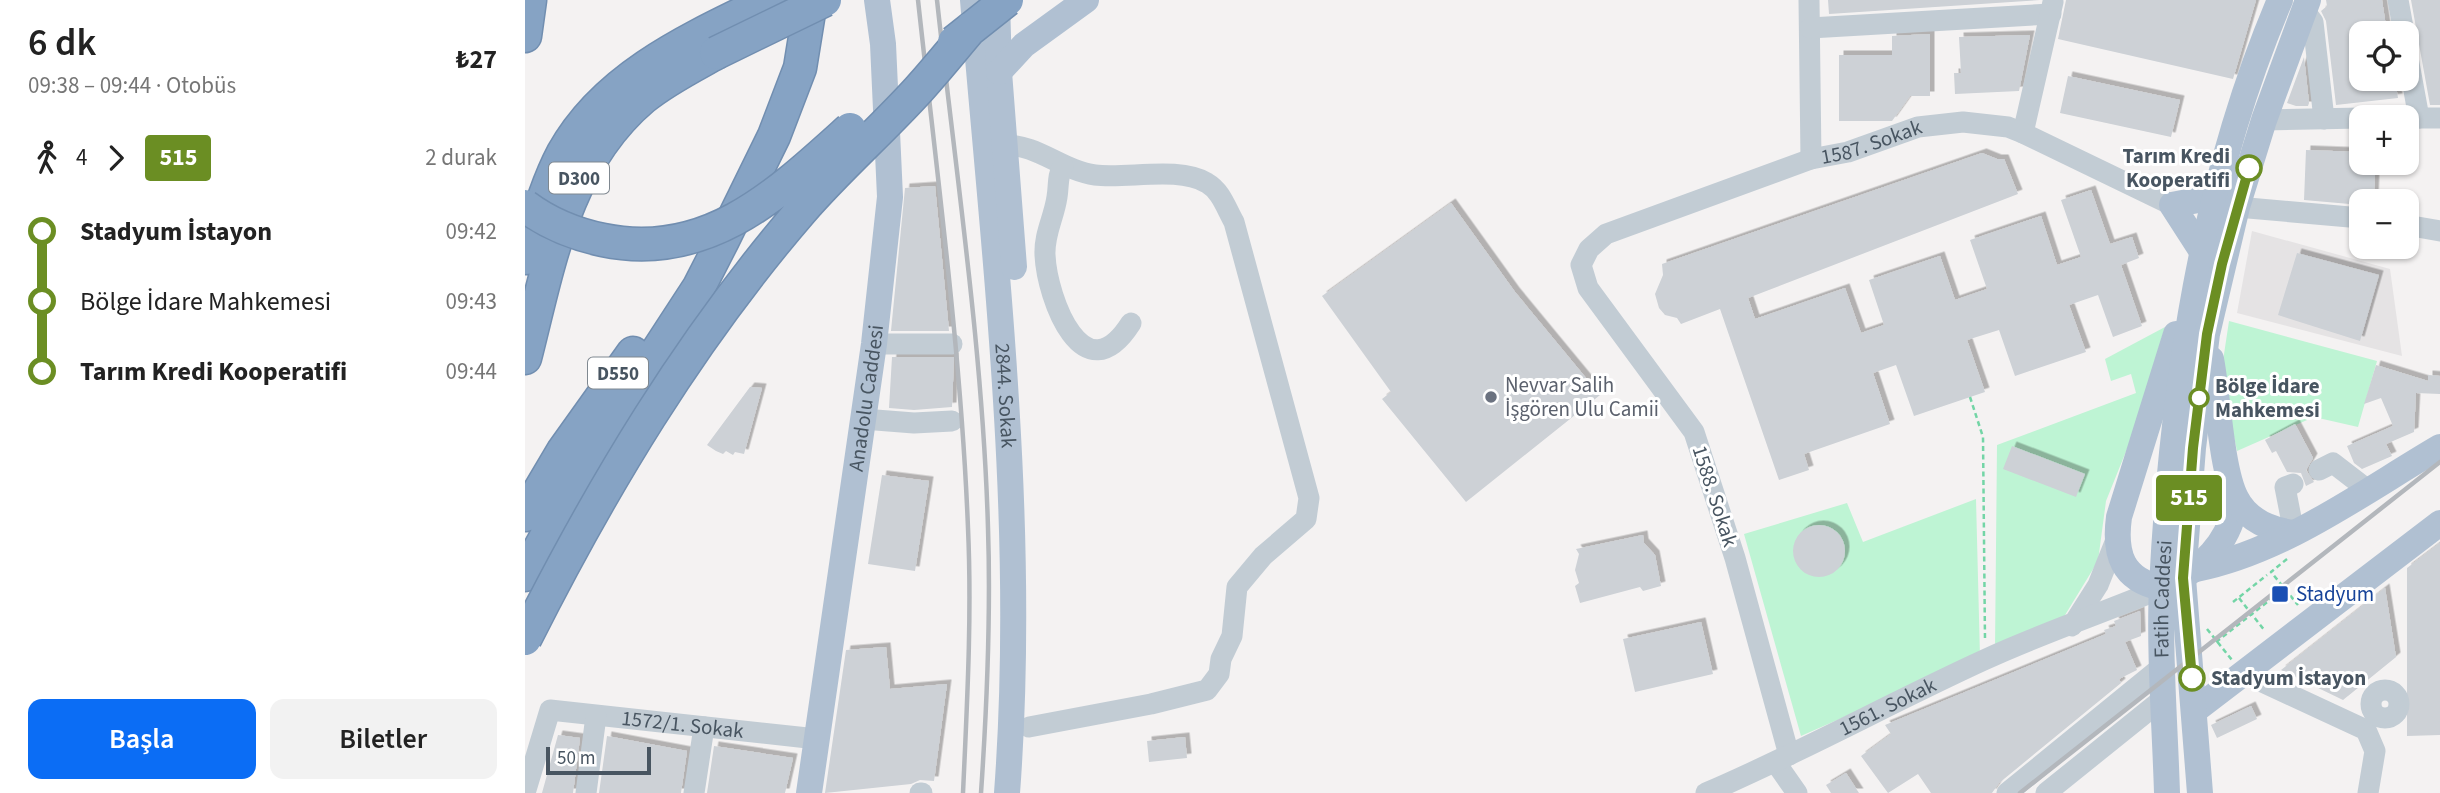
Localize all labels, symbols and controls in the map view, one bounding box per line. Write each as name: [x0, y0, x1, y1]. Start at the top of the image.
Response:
text: 6 dk: [28, 16, 96, 70]
map controls: [2349, 21, 2419, 259]
button: locate: [2349, 21, 2419, 91]
text: ₺27: [456, 41, 497, 78]
text: 09:38 – 09:44 · Otobüs: [28, 69, 236, 102]
button: +: [2349, 105, 2419, 175]
street label: 1587. Sokak: [1818, 112, 1926, 172]
icon: walk: [28, 139, 66, 177]
icon: forward: [97, 139, 135, 177]
text: 515: [159, 140, 197, 175]
text: 4: [76, 141, 87, 174]
text: 2 durak: [425, 141, 497, 174]
place label: Tarım Kredi Kooperatifi: [2122, 141, 2230, 195]
marker: Tarım Kredi Kooperatifi: [2236, 155, 2262, 181]
road number: D300: [549, 162, 609, 194]
button: −: [2349, 189, 2419, 259]
text: Stadyum İstayon: [80, 213, 272, 250]
text: 09:42: [446, 215, 497, 248]
text: Bölge İdare Mahkemesi: [80, 283, 331, 320]
text: 09:43: [446, 285, 497, 318]
street label: Anadolu Caddesi: [841, 323, 891, 473]
street label: 2844. Sokak: [987, 342, 1024, 449]
text: Tarım Kredi Kooperatifi: [80, 353, 347, 390]
text: 09:44: [446, 355, 497, 388]
road number: D550: [588, 358, 648, 388]
place label: Nevvar Salih İşgören Ulu Camii: [1505, 370, 1659, 424]
place label: Bölge İdare Mahkemesi: [2215, 371, 2320, 425]
marker: Bölge İdare Mahkemesi: [2189, 388, 2209, 408]
marker: Nevvar Salih İşgören Ulu Camii: [1483, 389, 1499, 405]
street label: 1588. Sokak: [1685, 441, 1746, 551]
line badge: 515: [2149, 475, 2229, 521]
text: 515: [2170, 480, 2208, 515]
street label: Fatih Caddesi: [2146, 539, 2180, 658]
place label: Stadyum: [2296, 579, 2374, 609]
marker: Stadyum: [2270, 584, 2290, 604]
place label: Stadyum İstayon: [2211, 663, 2366, 693]
marker: Stadyum İstayon: [2179, 665, 2205, 691]
street label: 1561. Sokak: [1834, 670, 1942, 743]
button: Başla: [28, 699, 256, 779]
button: Biletler: [270, 699, 497, 779]
street label: 1572/1. Sokak: [620, 703, 746, 746]
scale bar: [546, 744, 651, 776]
text: 50 m: [557, 745, 595, 772]

